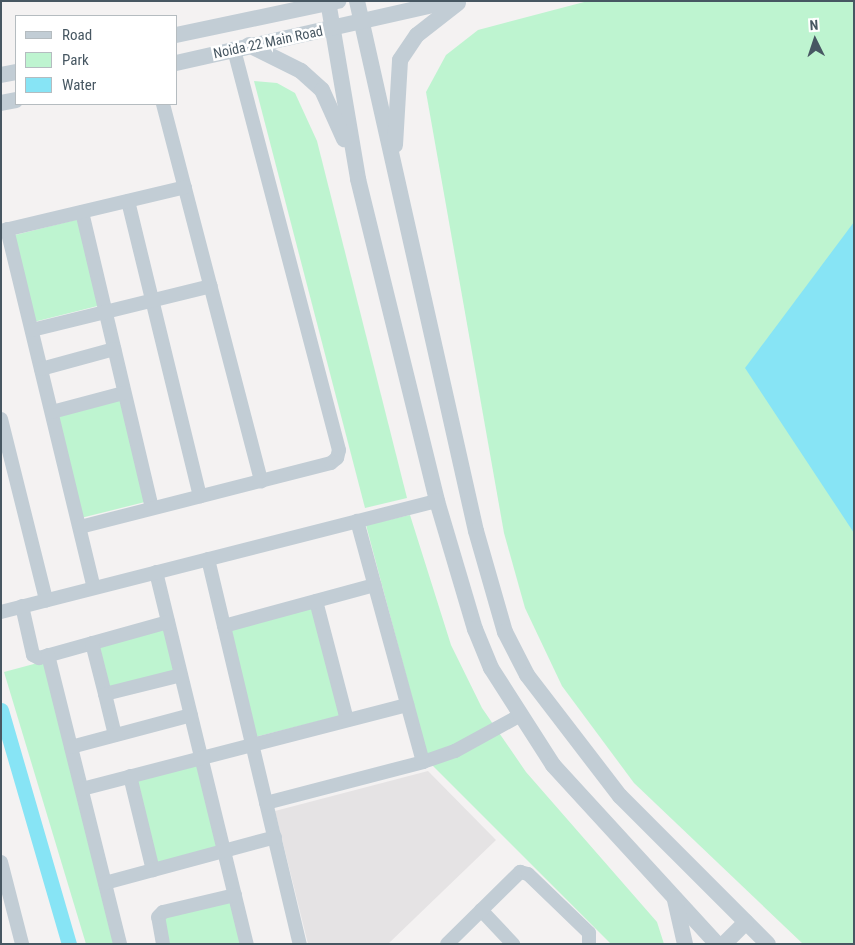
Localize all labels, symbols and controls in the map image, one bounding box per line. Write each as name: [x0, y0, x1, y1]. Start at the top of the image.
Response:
legend: [15, 15, 178, 105]
north arrow: [790, 15, 840, 65]
text: N: [809, 17, 819, 33]
street label: Noida 22 Main Road: [212, 22, 324, 62]
text: Road: [62, 26, 92, 44]
text: Park: [62, 51, 89, 69]
text: Water: [62, 76, 96, 94]

